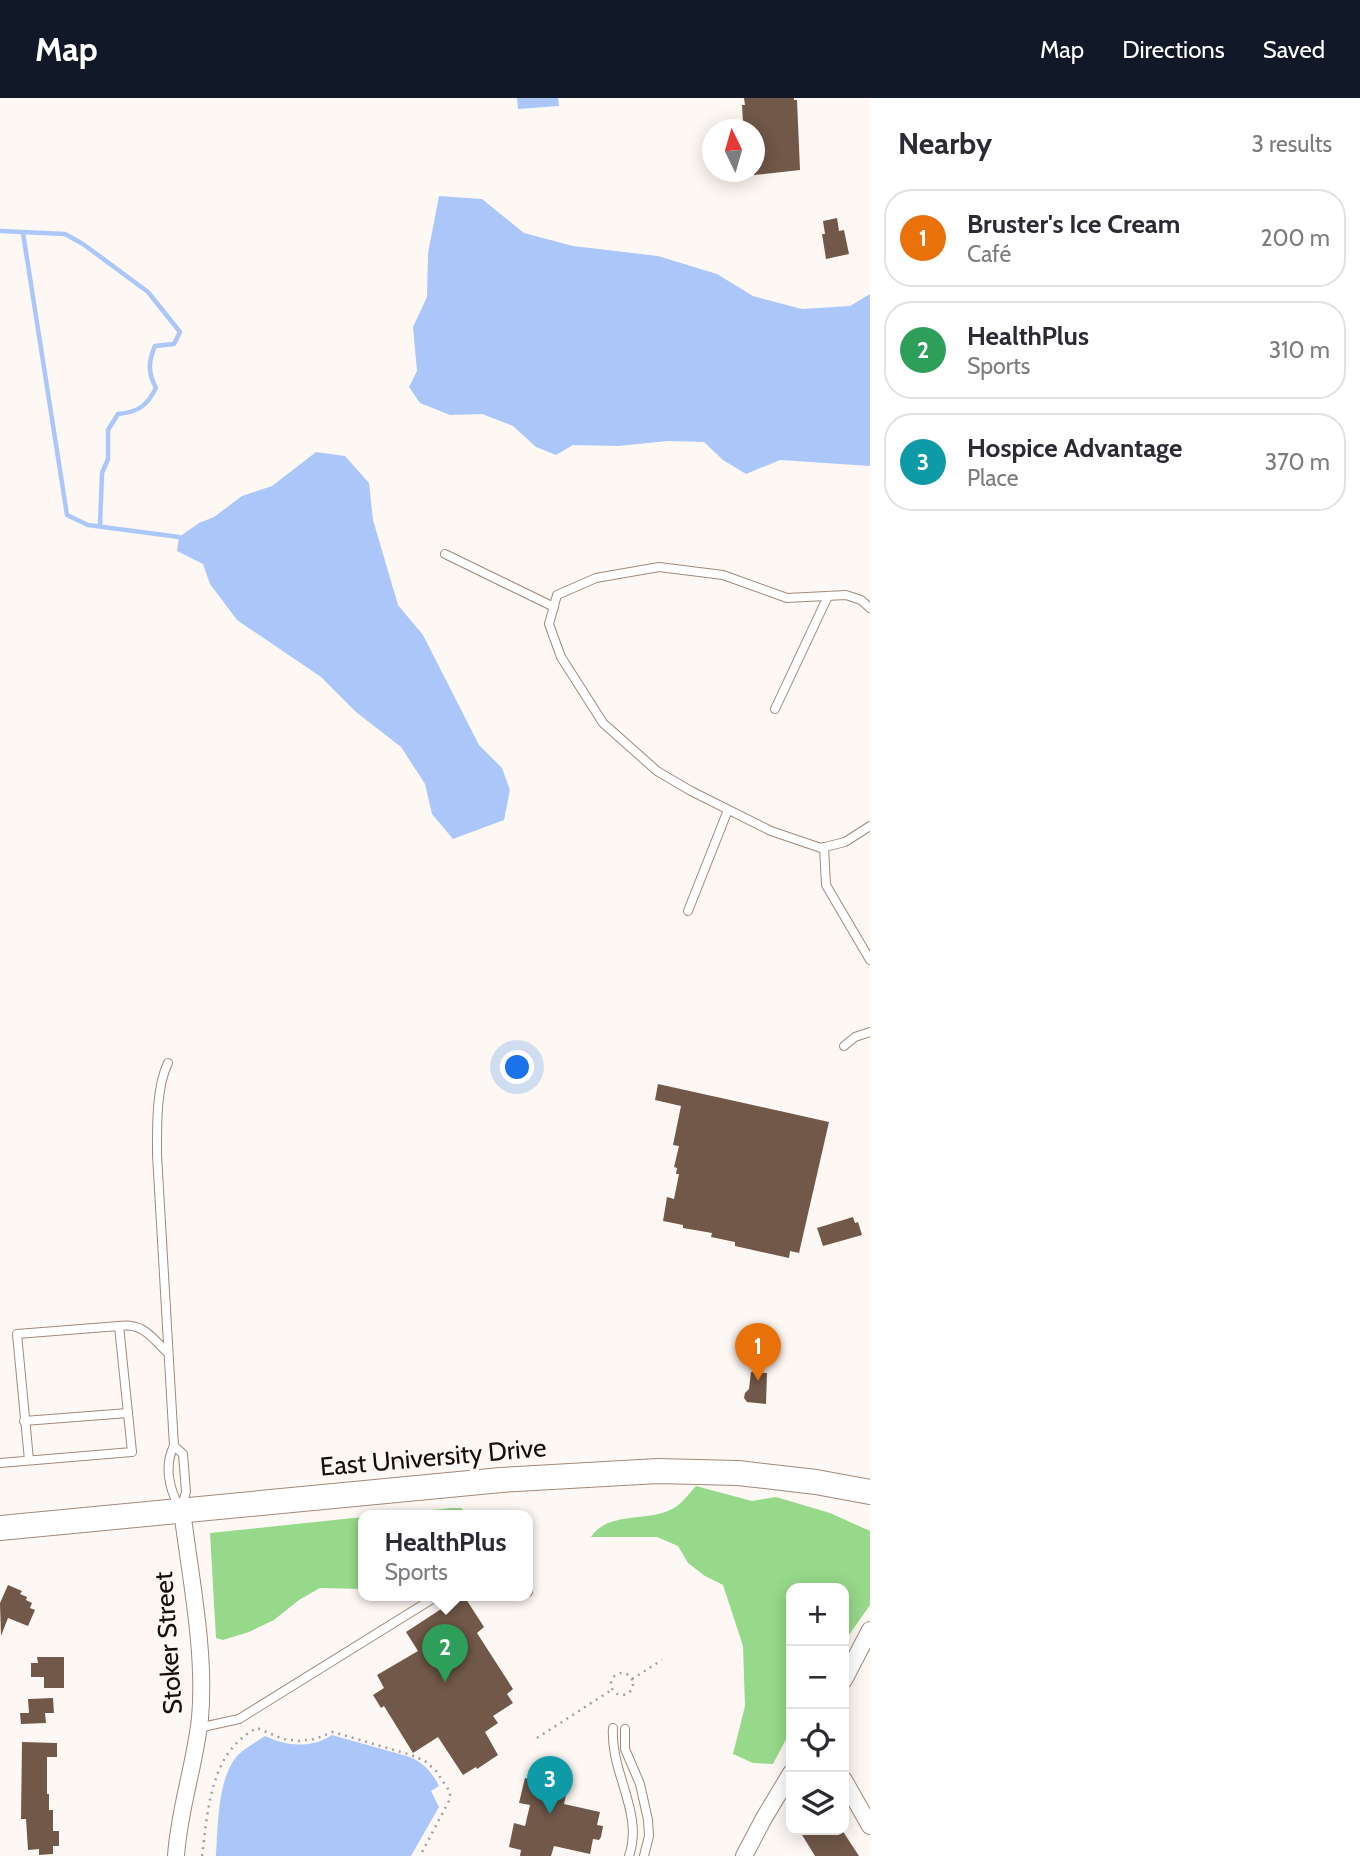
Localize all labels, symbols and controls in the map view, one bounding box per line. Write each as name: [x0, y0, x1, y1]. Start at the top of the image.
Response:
text: Map: [35, 29, 98, 69]
text: Map: [1040, 35, 1084, 64]
text: Directions: [1122, 35, 1225, 64]
text: Saved: [1263, 35, 1325, 64]
north arrow: [702, 119, 765, 182]
text: Nearby: [898, 125, 992, 162]
text: 3 results: [1251, 130, 1332, 158]
text: Bruster's Ice Cream: [967, 208, 1180, 240]
text: 1: [919, 224, 927, 252]
text: 200 m: [1260, 224, 1330, 252]
text: Café: [967, 240, 1011, 268]
text: HealthPlus: [967, 320, 1089, 352]
text: 2: [917, 336, 929, 364]
text: 310 m: [1269, 336, 1330, 364]
text: Sports: [967, 352, 1030, 380]
text: Hospice Advantage: [967, 432, 1182, 464]
text: 3: [917, 448, 929, 476]
text: 370 m: [1265, 448, 1330, 476]
text: Place: [967, 464, 1019, 492]
your location: [500, 1050, 534, 1084]
pin: 1: [735, 1323, 781, 1381]
street label: East University Drive: [318, 1431, 548, 1483]
popup: [358, 1510, 533, 1601]
text: HealthPlus: [385, 1526, 506, 1558]
text: Sports: [385, 1558, 448, 1586]
street label: Stoker Street: [147, 1570, 189, 1715]
map controls: [786, 1583, 849, 1835]
button: +: [786, 1583, 849, 1646]
pin: 2: [422, 1624, 468, 1682]
button: −: [786, 1646, 849, 1709]
button: locate: [786, 1709, 849, 1772]
pin: 3: [527, 1756, 573, 1814]
button: layers: [786, 1772, 849, 1835]

